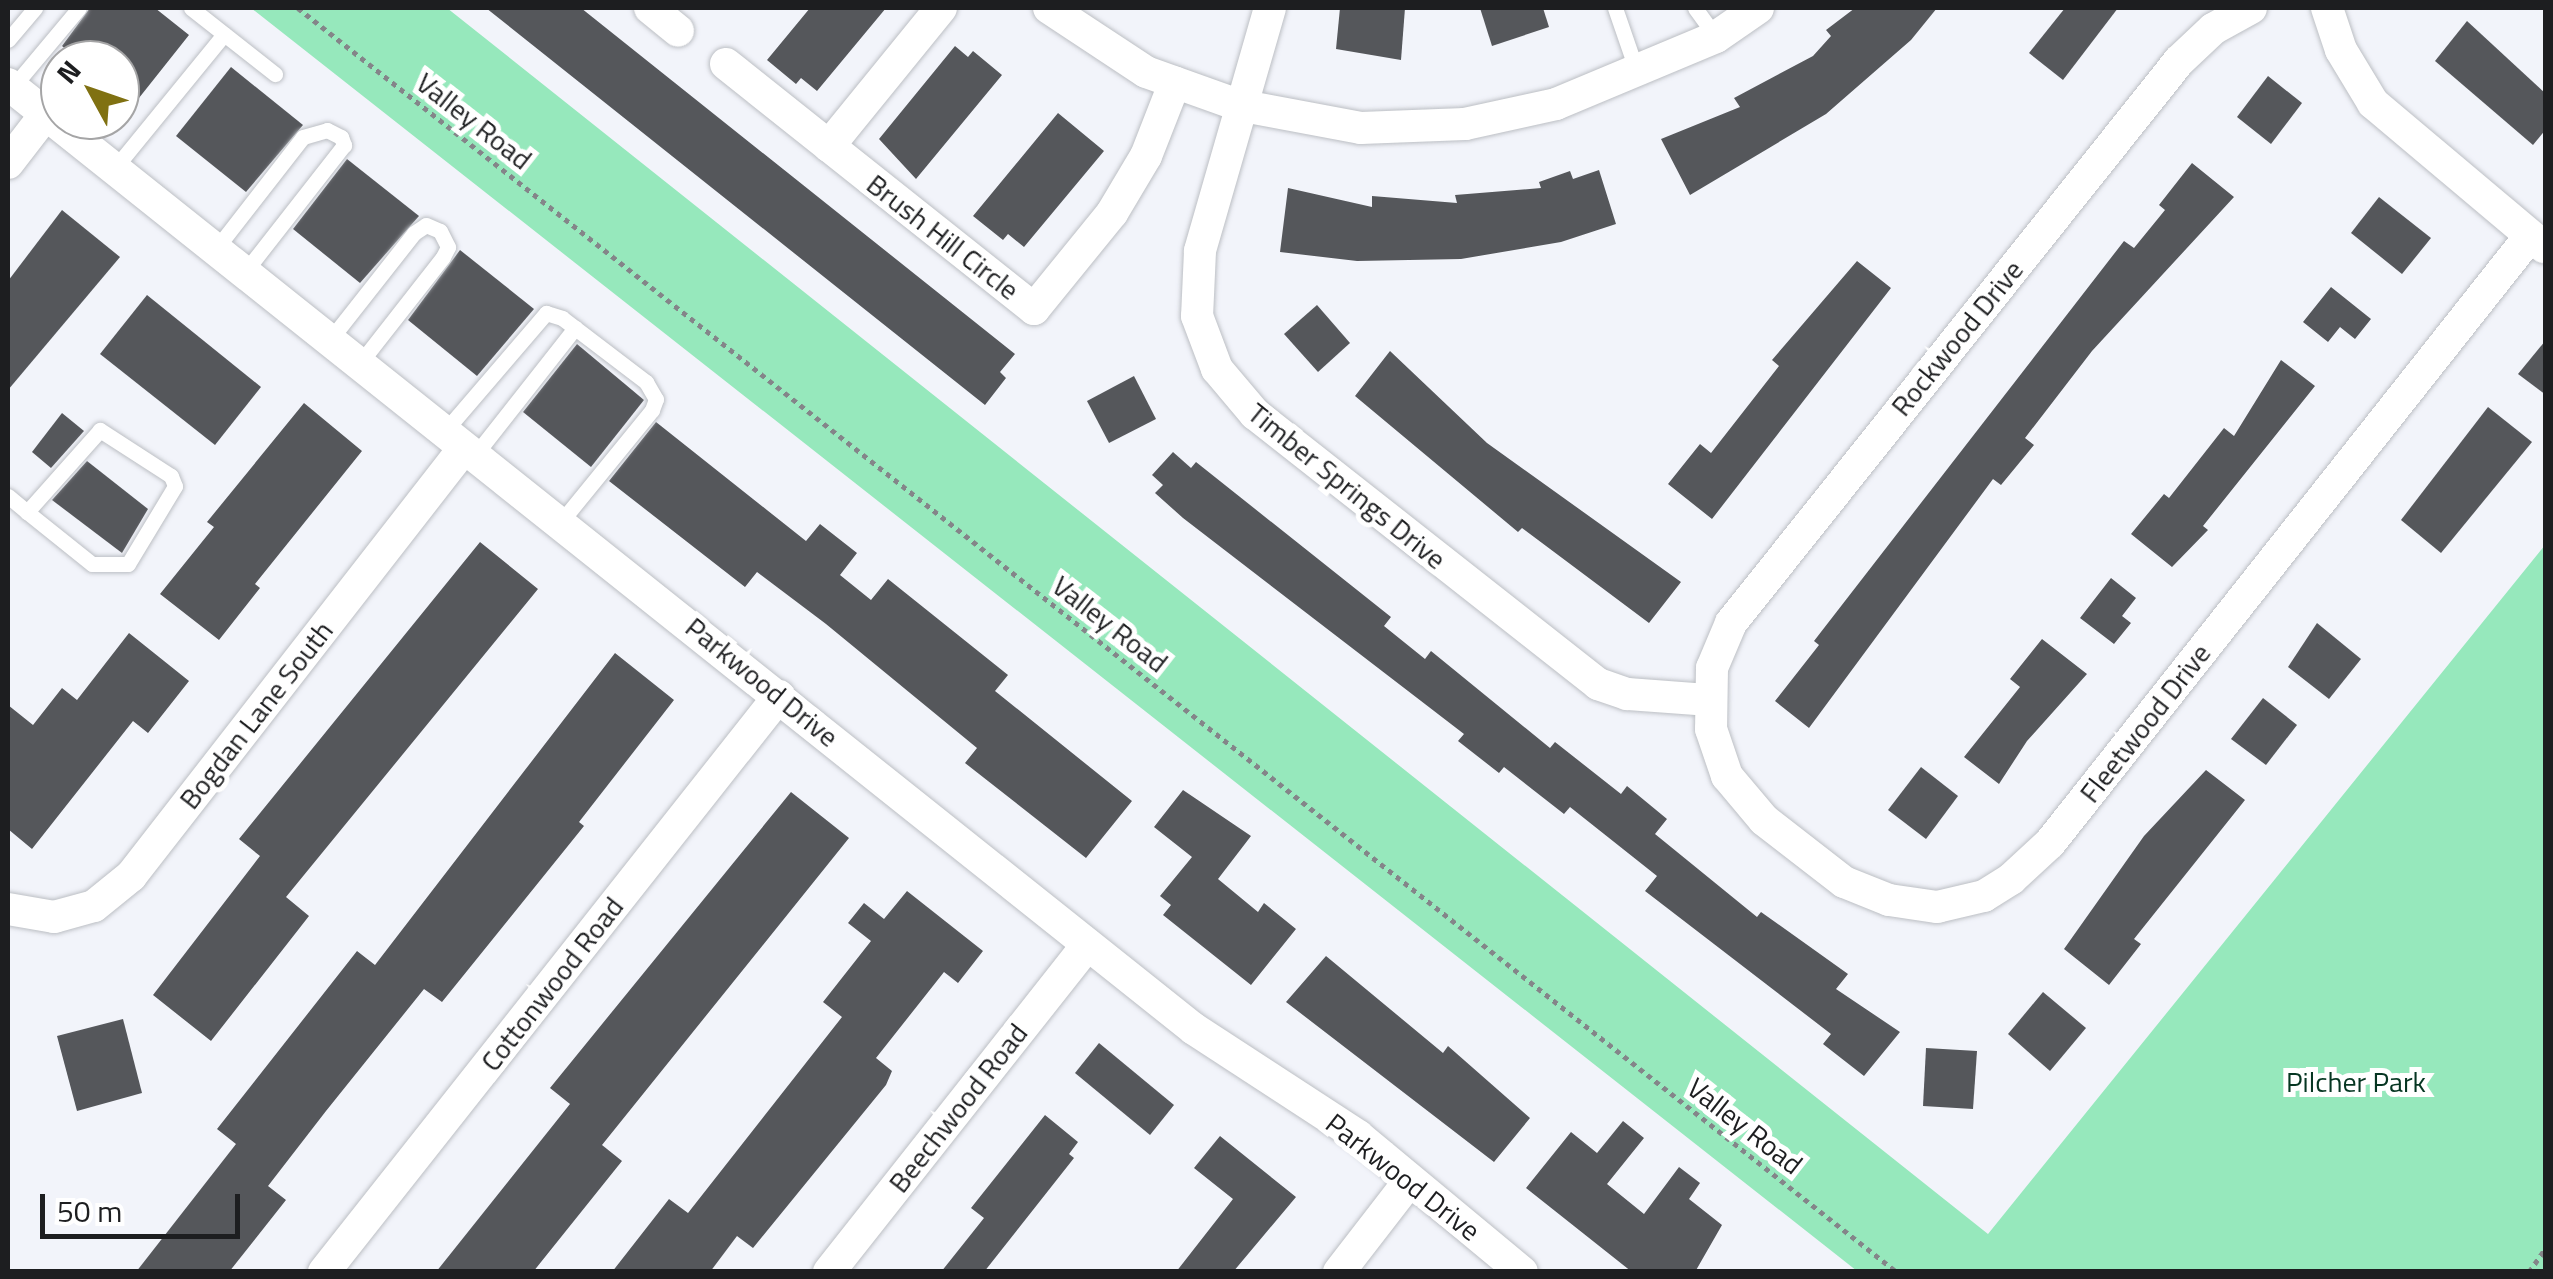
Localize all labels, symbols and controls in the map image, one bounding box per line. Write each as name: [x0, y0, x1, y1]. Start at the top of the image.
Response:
north arrow: [40, 40, 140, 140]
text: N: [45, 50, 91, 93]
street label: Valley Road: [410, 66, 538, 176]
street label: Brush Hill Circle: [860, 167, 1026, 307]
street label: Rockwood Drive: [1884, 253, 2030, 423]
street label: Timber Springs Drive: [1241, 396, 1453, 576]
street label: Valley Road: [1046, 569, 1174, 679]
street label: Parkwood Drive: [679, 610, 845, 754]
street label: Bogdan Lane South: [172, 614, 340, 816]
street label: Fleetwood Drive: [2073, 637, 2217, 809]
street label: Cottonwood Road: [474, 890, 630, 1078]
street label: Beechwood Road: [882, 1017, 1034, 1199]
park label: Pilcher Park: [2286, 1065, 2426, 1099]
street label: Valley Road: [1681, 1071, 1809, 1181]
street label: Parkwood Drive: [1319, 1106, 1487, 1248]
scale bar: [45, 1174, 245, 1236]
text: 50 m: [57, 1188, 122, 1234]

